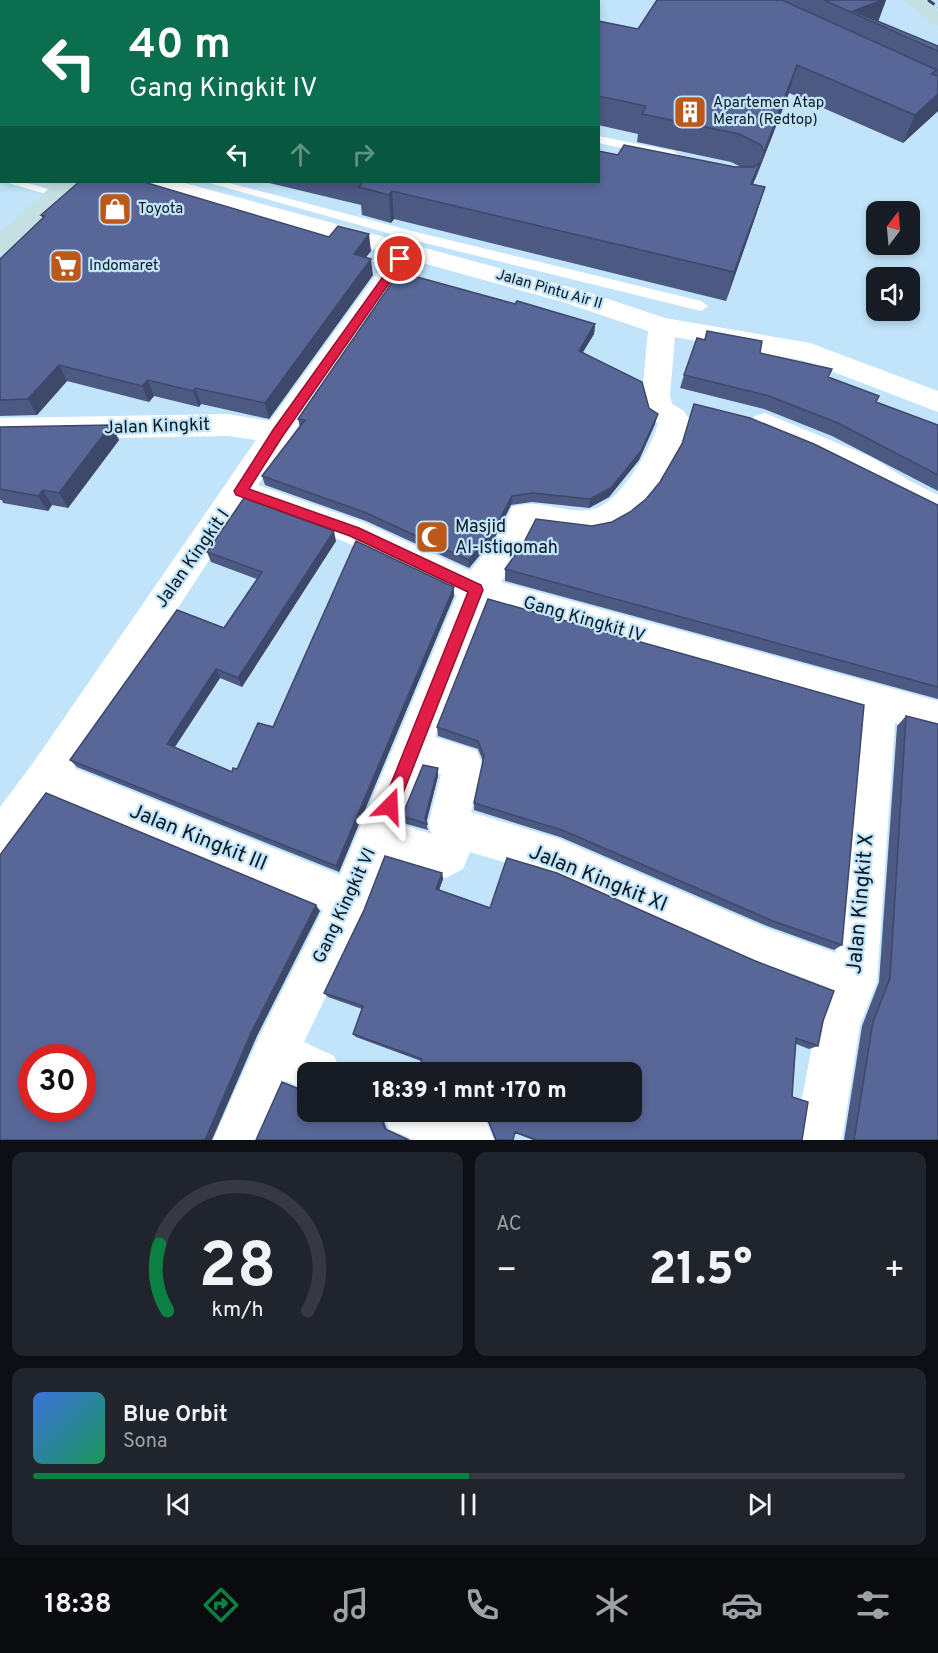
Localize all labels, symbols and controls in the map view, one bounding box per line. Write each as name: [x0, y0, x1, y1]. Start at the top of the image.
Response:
text: 40 m: [129, 20, 231, 73]
icon: left: [30, 24, 108, 102]
text: Gang Kingkit IV: [129, 72, 318, 106]
building icon: Apartemen Atap Merah (Redtop): [672, 94, 708, 130]
place label: Apartemen Atap Merah (Redtop): [713, 94, 824, 130]
icon: left: [221, 138, 254, 171]
icon: ahead: [284, 138, 317, 171]
icon: right: [347, 138, 380, 171]
shop icon: Toyota: [97, 191, 133, 227]
place label: Toyota: [138, 200, 183, 219]
north arrow: [866, 201, 920, 255]
map controls: [866, 201, 920, 321]
pin: [374, 233, 425, 284]
icon: arrive: [383, 242, 416, 275]
supermarket icon: Indomaret: [48, 248, 84, 284]
place label: Indomaret: [89, 257, 159, 276]
street label: Jalan Pintu Air II: [494, 266, 604, 314]
button: sound: [866, 267, 920, 321]
street label: Jalan Kingkit: [104, 414, 210, 440]
street label: Jalan Kingkit I: [151, 505, 235, 613]
place label: Masjid Al-Istiqomah: [455, 516, 558, 560]
mosque icon: Masjid Al-Istiqomah: [414, 519, 450, 555]
street label: Gang Kingkit IV: [520, 592, 648, 648]
position arrow: [358, 774, 422, 838]
street label: Jalan Kingkit III: [125, 798, 271, 878]
street label: Jalan Kingkit X: [841, 832, 881, 976]
street label: Jalan Kingkit XI: [525, 839, 671, 919]
street label: Gang Kingkit VI: [308, 844, 382, 968]
speed limit sign: 30: [18, 1044, 96, 1122]
text: 18:39 · 1 mnt · 170 m: [372, 1078, 567, 1105]
text: AC: [496, 1212, 522, 1238]
text: 28: [199, 1230, 276, 1309]
text: 21.5°: [649, 1243, 752, 1300]
text: −: [496, 1251, 517, 1293]
text: +: [884, 1251, 905, 1293]
text: km/h: [211, 1297, 264, 1324]
text: Blue Orbit: [123, 1402, 228, 1429]
text: Sona: [123, 1429, 168, 1455]
icon: previous: [162, 1488, 195, 1521]
icon: pause: [452, 1488, 485, 1521]
icon: next: [743, 1488, 776, 1521]
icon: directions: [200, 1584, 242, 1626]
icon: music: [330, 1584, 372, 1626]
icon: phone: [461, 1584, 503, 1626]
icon: climate: [591, 1584, 633, 1626]
icon: car: [721, 1584, 763, 1626]
icon: filters: [852, 1584, 894, 1626]
text: 18:38: [44, 1588, 112, 1622]

